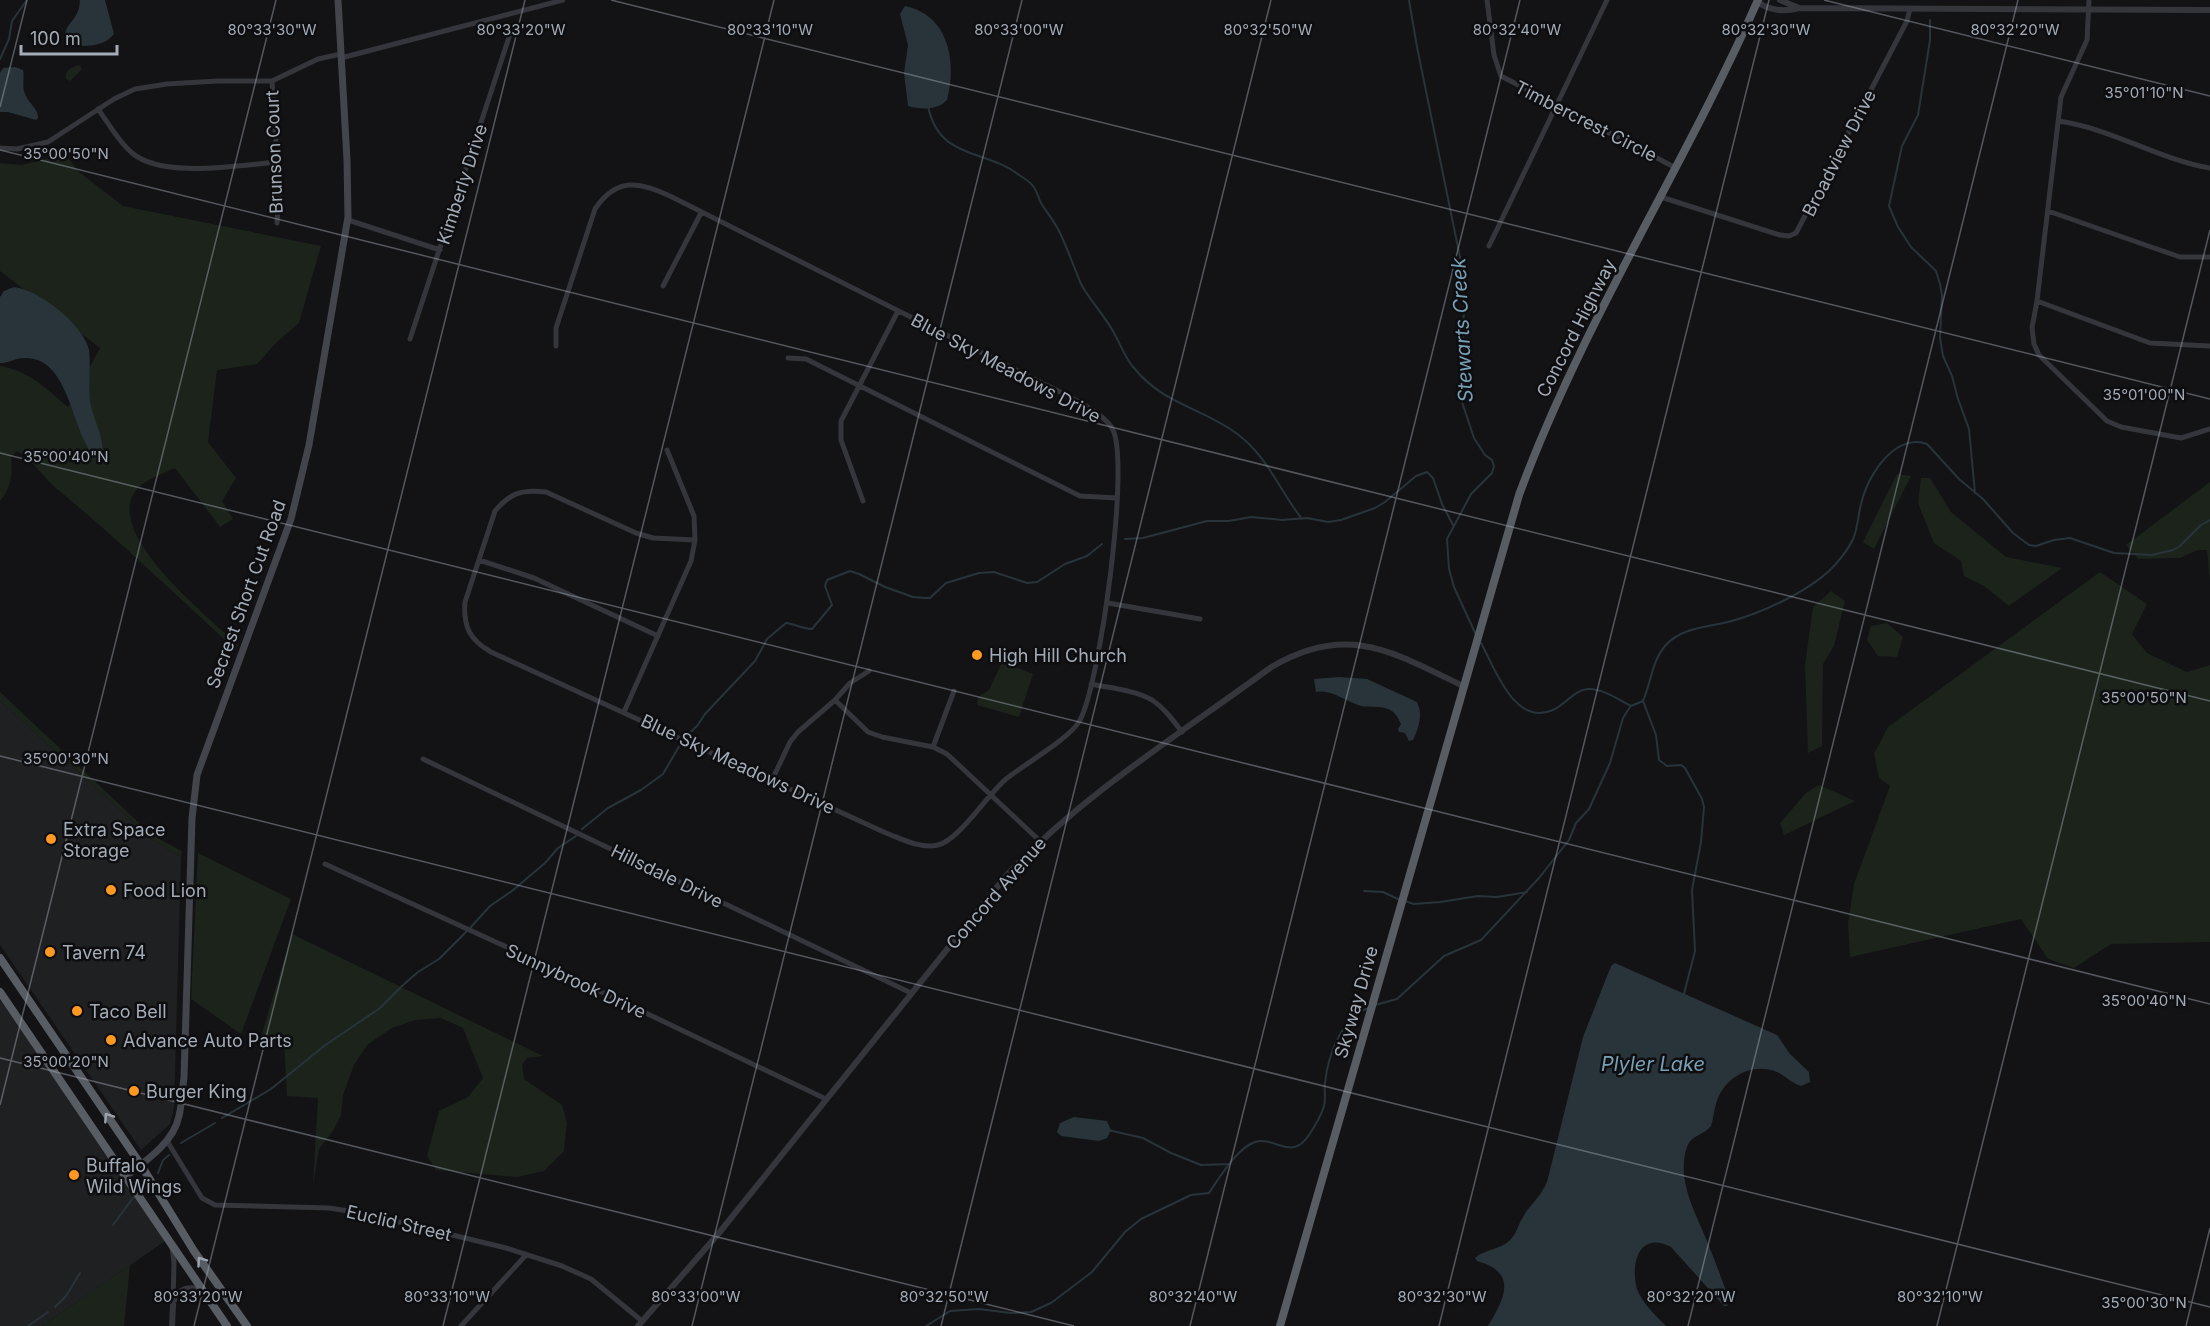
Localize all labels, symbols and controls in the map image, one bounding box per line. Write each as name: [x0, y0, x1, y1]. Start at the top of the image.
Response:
scale bar: [21, 18, 117, 56]
text: 80°33'30"W: [227, 20, 317, 39]
text: 80°33'20"W: [477, 20, 566, 39]
text: 80°33'10"W: [727, 20, 813, 39]
text: 80°33'00"W: [974, 20, 1064, 39]
text: 80°32'50"W: [1224, 20, 1313, 39]
text: 80°32'40"W: [1473, 20, 1561, 39]
text: 80°32'30"W: [1722, 20, 1811, 39]
text: 80°32'20"W: [1971, 20, 2060, 39]
text: 100 m: [30, 28, 81, 49]
street label: Timbercrest Circle: [1511, 76, 1661, 166]
text: 35°01'10"N: [2104, 83, 2184, 102]
street label: Broadview Drive: [1798, 86, 1880, 220]
street label: Brunson Court: [261, 90, 287, 214]
street label: Kimberly Drive: [433, 121, 491, 247]
text: 35°00'50"N: [23, 144, 109, 163]
street label: Concord Highway: [1532, 255, 1620, 401]
water label: Stewarts Creek: [1446, 256, 1478, 403]
street label: Blue Sky Meadows Drive: [908, 309, 1104, 427]
text: 35°01'00"N: [2103, 385, 2185, 404]
text: 35°00'40"N: [23, 447, 109, 466]
street label: Secrest Short Cut Road: [202, 497, 290, 691]
place label: High Hill Church: [989, 645, 1127, 666]
marker: High Hill Church: [970, 648, 984, 662]
text: 35°00'50"N: [2101, 688, 2187, 707]
street label: Blue Sky Meadows Drive: [638, 710, 838, 818]
text: 35°00'30"N: [23, 749, 109, 768]
place label: Extra Space Storage: [63, 819, 165, 861]
marker: Extra Space Storage: [44, 832, 58, 846]
street label: Concord Avenue: [942, 833, 1050, 953]
street label: Hillsdale Drive: [608, 840, 726, 912]
place label: Food Lion: [123, 880, 207, 901]
marker: Food Lion: [104, 883, 118, 897]
street label: Sunnybrook Drive: [503, 939, 649, 1023]
place label: Tavern 74: [62, 942, 146, 963]
street label: Skyway Drive: [1330, 943, 1382, 1061]
marker: Tavern 74: [43, 945, 57, 959]
text: 35°00'40"N: [2101, 991, 2187, 1010]
place label: Taco Bell: [89, 1001, 167, 1022]
marker: Taco Bell: [70, 1004, 84, 1018]
place label: Advance Auto Parts: [123, 1030, 292, 1051]
marker: Advance Auto Parts: [104, 1033, 118, 1047]
text: 35°00'20"N: [23, 1052, 109, 1071]
water label: Plyler Lake: [1601, 1052, 1705, 1076]
place label: Burger King: [146, 1081, 247, 1102]
marker: Burger King: [127, 1084, 141, 1098]
one-way arrow: [104, 1112, 115, 1123]
place label: Buffalo Wild Wings: [86, 1155, 182, 1197]
marker: Buffalo Wild Wings: [67, 1168, 81, 1182]
street label: Euclid Street: [344, 1201, 454, 1245]
one-way arrow: [197, 1257, 208, 1268]
text: 80°33'20"W: [154, 1287, 243, 1306]
text: 80°33'10"W: [404, 1287, 490, 1306]
text: 80°33'00"W: [651, 1287, 741, 1306]
text: 80°32'50"W: [900, 1287, 989, 1306]
text: 80°32'40"W: [1149, 1287, 1237, 1306]
text: 80°32'30"W: [1398, 1287, 1487, 1306]
text: 80°32'20"W: [1647, 1287, 1736, 1306]
text: 80°32'10"W: [1897, 1287, 1983, 1306]
text: 35°00'30"N: [2101, 1293, 2187, 1312]

